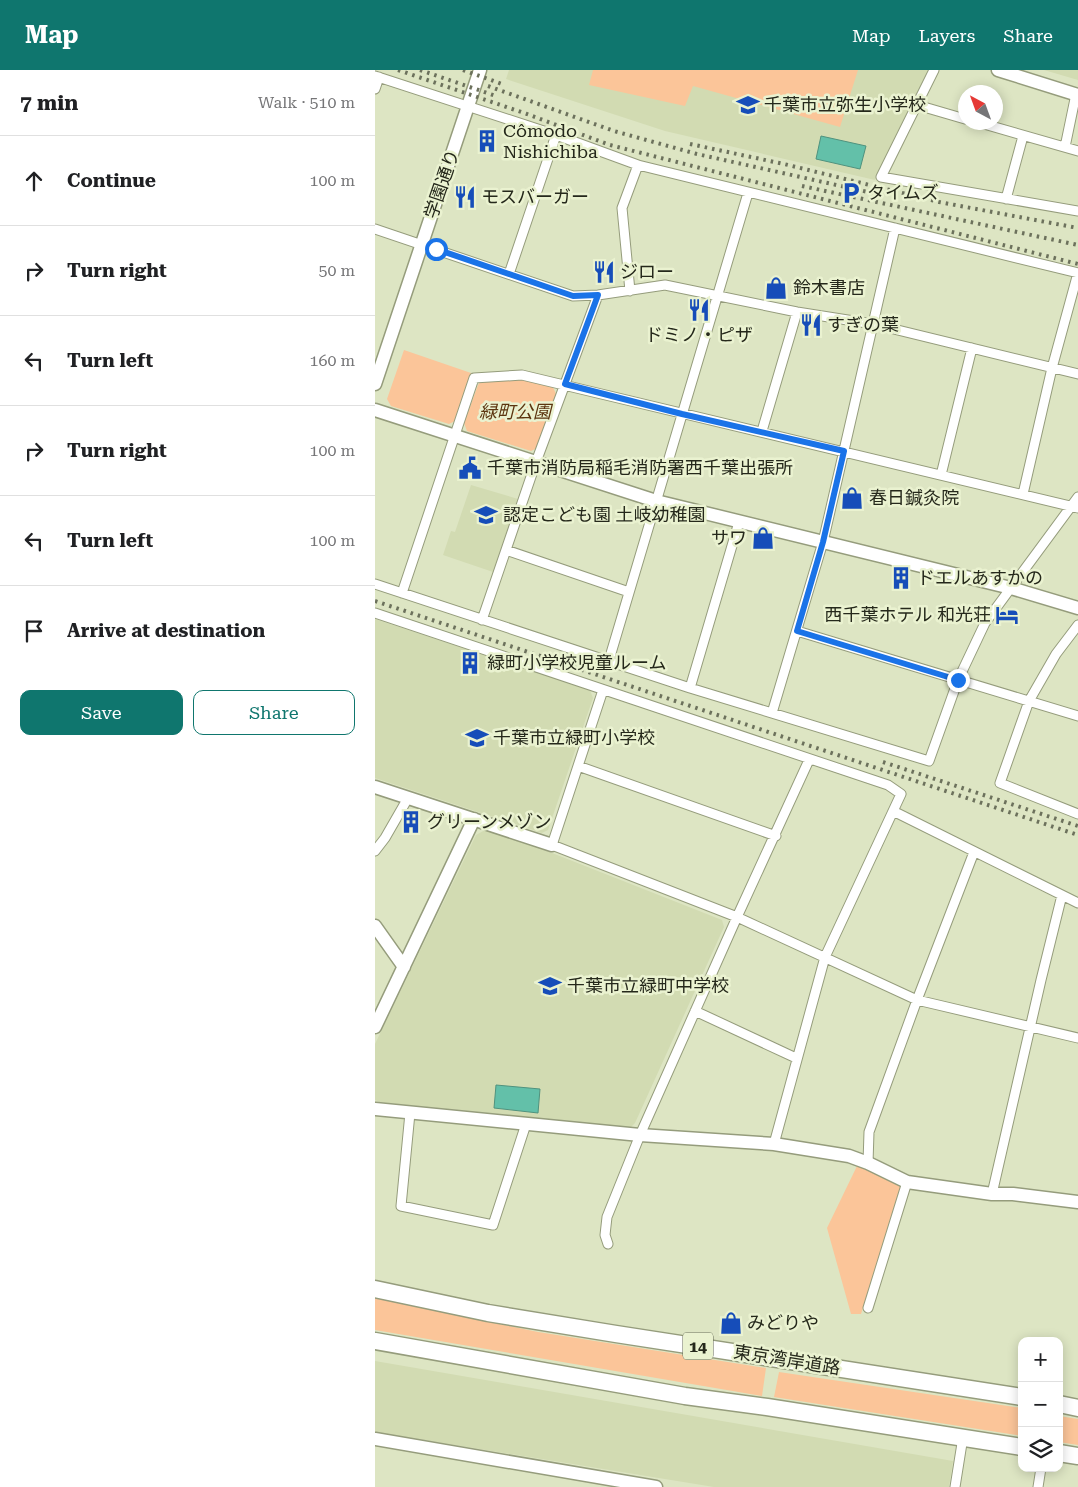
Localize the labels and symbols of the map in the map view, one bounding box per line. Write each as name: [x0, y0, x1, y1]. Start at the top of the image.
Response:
north arrow: [958, 85, 1003, 130]
school or university icon: 千葉市立弥生小学校: [735, 92, 761, 118]
place label: 千葉市立弥生小学校: [764, 94, 926, 115]
place label: Cômodo Nishichiba: [503, 120, 598, 162]
building icon: Cômodo Nishichiba: [474, 128, 500, 154]
street label: 学園通り: [420, 146, 463, 221]
parking icon: タイムズ: [838, 180, 864, 206]
place label: タイムズ: [867, 182, 939, 203]
restaurant icon: モスバーガー: [452, 184, 478, 210]
place label: モスバーガー: [481, 186, 589, 207]
route start: [425, 238, 448, 261]
restaurant icon: ジロー: [591, 259, 617, 285]
place label: ジロー: [620, 261, 674, 282]
shop icon: 鈴木書店: [763, 275, 789, 301]
place label: 鈴木書店: [793, 277, 865, 298]
restaurant icon: ドミノ・ピザ: [686, 297, 712, 323]
restaurant icon: すぎの葉: [798, 312, 824, 338]
place label: すぎの葉: [827, 314, 899, 335]
place label: ドミノ・ピザ: [645, 324, 753, 345]
park label: 緑町公園: [479, 401, 554, 422]
public building icon: 千葉市消防局稲毛消防署西千葉出張所: [457, 455, 483, 481]
place label: 千葉市消防局稲毛消防署西千葉出張所: [487, 457, 793, 478]
shop icon: 春日鍼灸院: [839, 485, 865, 511]
place label: 春日鍼灸院: [869, 487, 959, 508]
school or university icon: 認定こども園 土岐幼稚園: [473, 502, 499, 528]
place label: 認定こども園 土岐幼稚園: [503, 504, 706, 525]
shop icon: サワ: [750, 525, 776, 551]
place label: サワ: [711, 527, 747, 548]
building icon: ドエルあすかの: [888, 565, 914, 591]
place label: ドエルあすかの: [917, 567, 1043, 588]
hotel icon: 西千葉ホテル 和光荘: [994, 602, 1020, 628]
place label: 西千葉ホテル 和光荘: [824, 604, 991, 625]
building icon: 緑町小学校児童ルーム: [457, 650, 483, 676]
place label: 緑町小学校児童ルーム: [487, 652, 666, 673]
route end: [947, 669, 970, 692]
school or university icon: 千葉市立緑町小学校: [464, 725, 490, 751]
place label: 千葉市立緑町小学校: [493, 727, 655, 748]
building icon: グリーンメゾン: [398, 809, 424, 835]
place label: グリーンメゾン: [427, 811, 552, 832]
school or university icon: 千葉市立緑町中学校: [537, 973, 563, 999]
place label: 千葉市立緑町中学校: [567, 975, 729, 996]
shop icon: みどりや: [718, 1310, 744, 1336]
place label: みどりや: [747, 1312, 819, 1333]
road number: 14: [683, 1332, 713, 1360]
street label: 東京湾岸道路: [732, 1341, 842, 1378]

